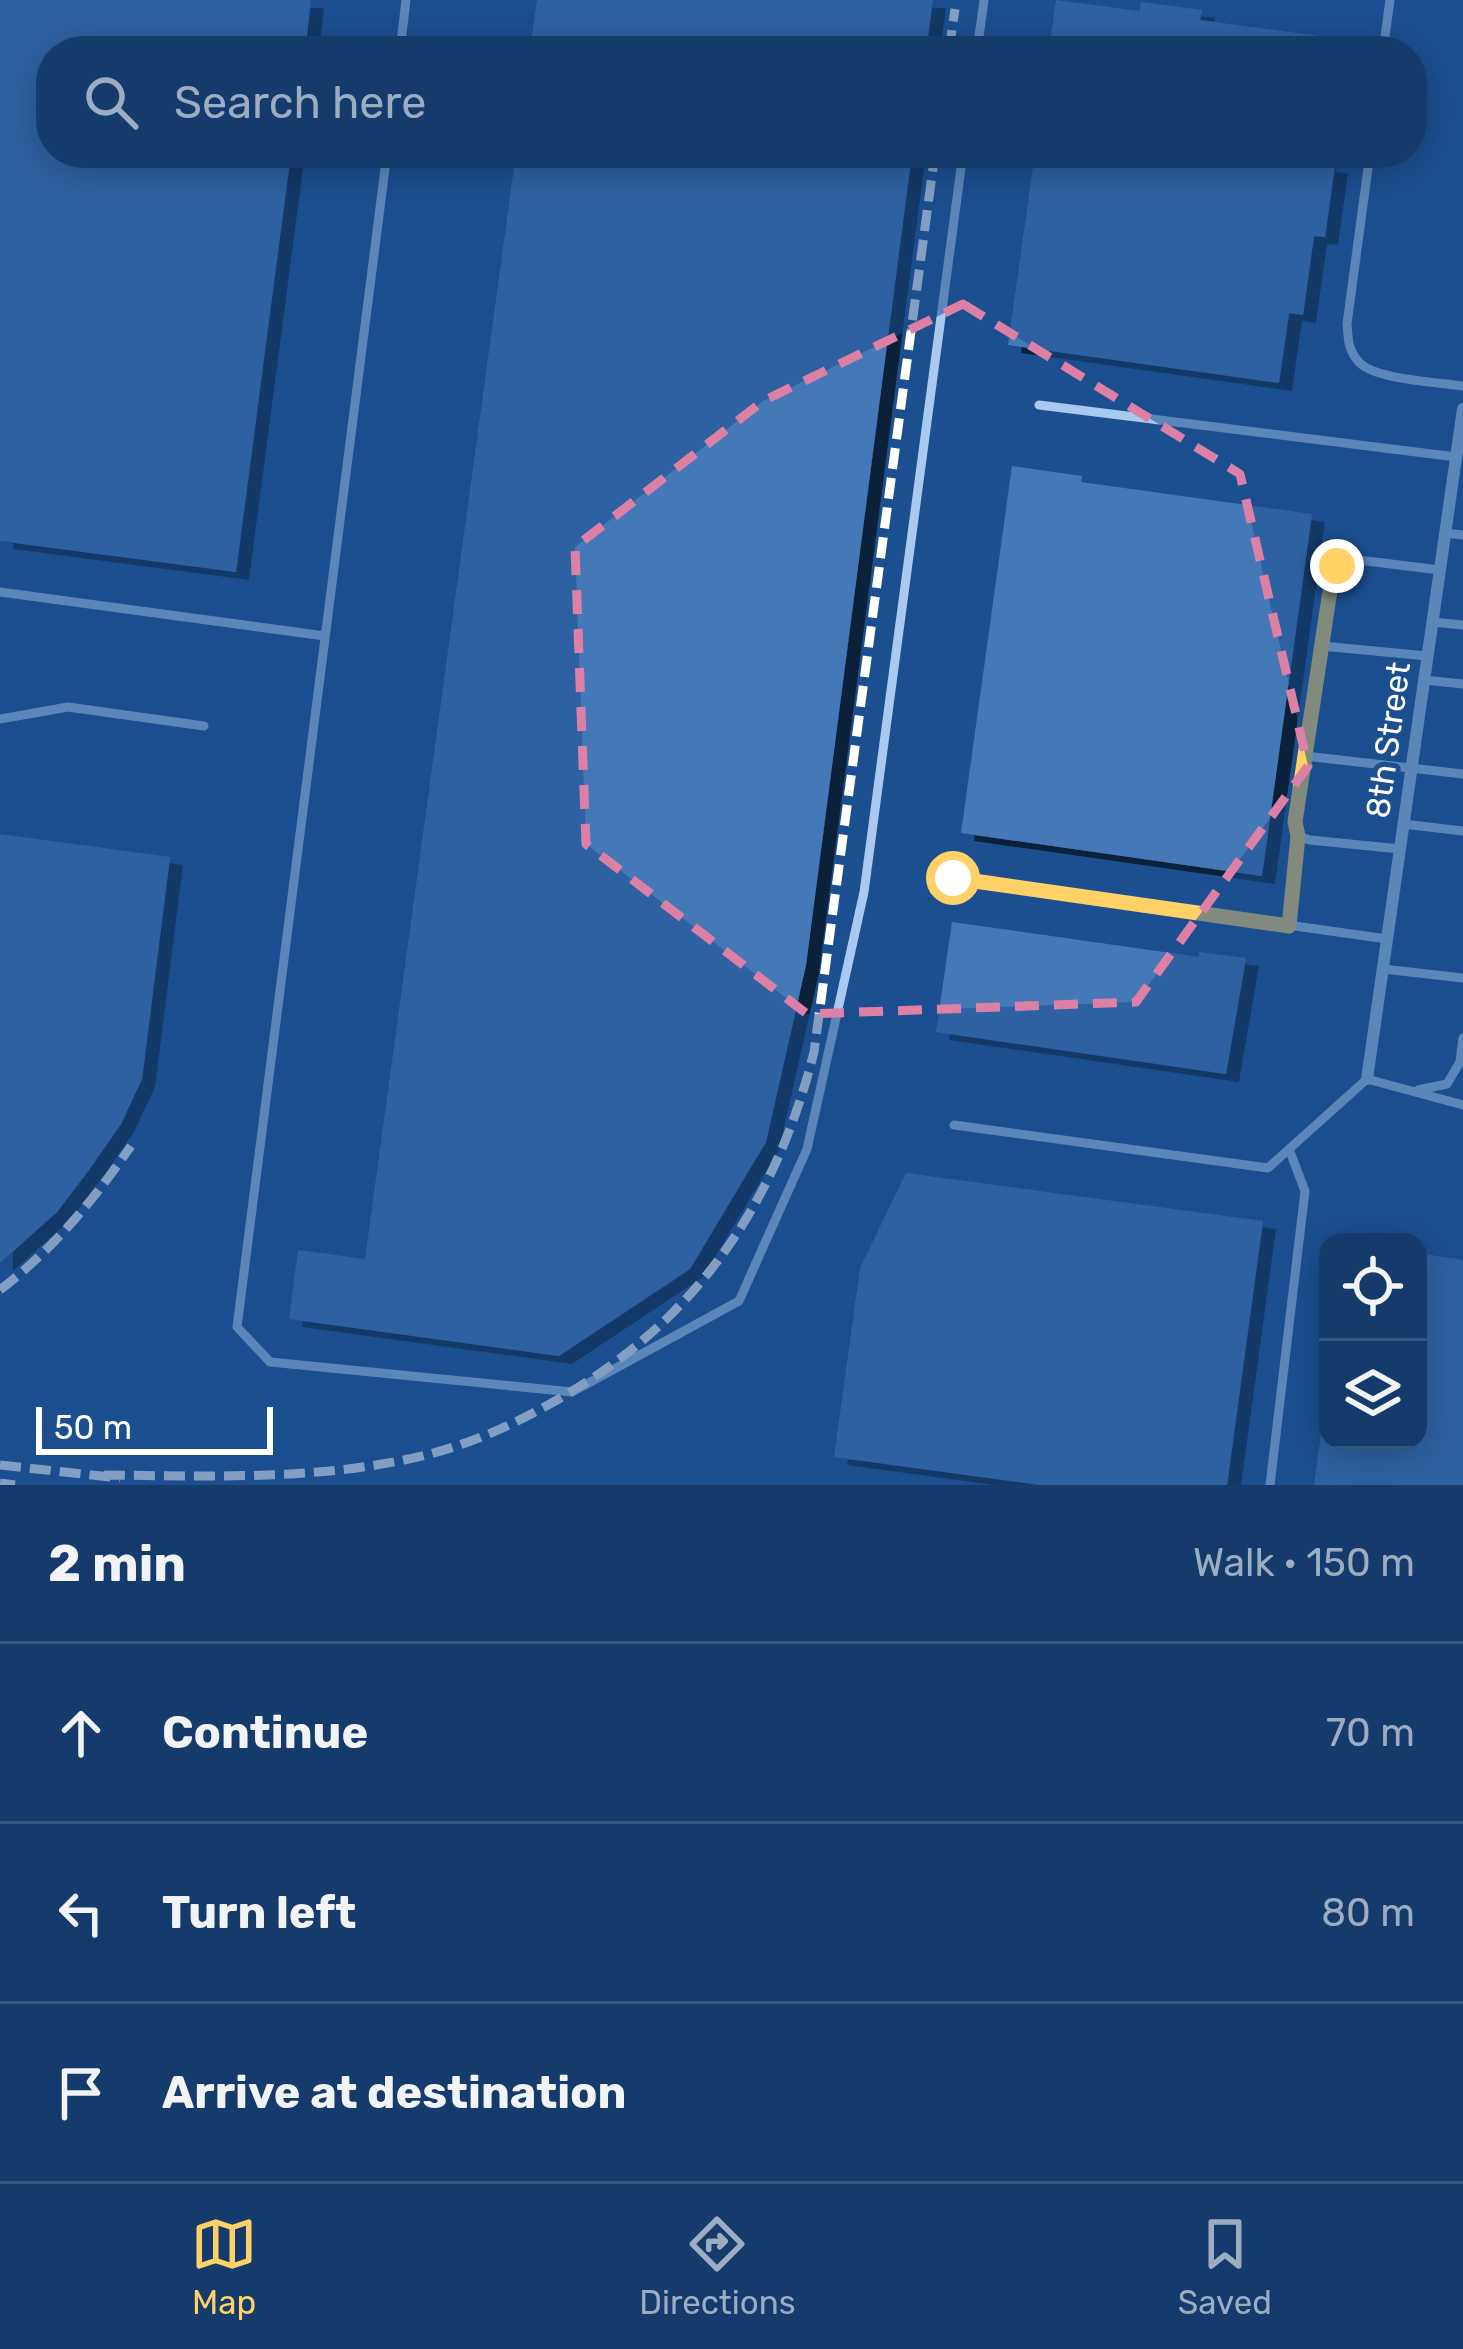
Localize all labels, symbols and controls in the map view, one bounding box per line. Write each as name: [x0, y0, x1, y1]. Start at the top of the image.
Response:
search box: [36, 36, 1427, 168]
icon: search: [78, 69, 144, 135]
text: Search here: [174, 76, 426, 129]
route end: [1310, 539, 1364, 593]
street label: 8th Street: [1358, 659, 1418, 821]
route start: [926, 851, 980, 905]
map controls: [1319, 1233, 1427, 1449]
button: locate: [1319, 1233, 1427, 1341]
button: layers: [1319, 1341, 1427, 1449]
scale bar: [36, 1401, 273, 1454]
text: 50 m: [54, 1408, 132, 1447]
text: 2 min: [48, 1533, 186, 1594]
text: Walk · 150 m: [1193, 1540, 1415, 1586]
icon: ahead: [48, 1700, 114, 1766]
text: Continue: [162, 1706, 368, 1759]
text: 70 m: [1326, 1710, 1415, 1756]
icon: left: [48, 1880, 114, 1946]
text: Turn left: [162, 1886, 356, 1939]
text: 80 m: [1321, 1890, 1415, 1936]
icon: arrive: [48, 2060, 114, 2126]
text: Arrive at destination: [162, 2066, 627, 2119]
tab: Map: [191, 2211, 257, 2322]
tab: Directions: [639, 2211, 796, 2322]
tab: Saved: [1178, 2211, 1272, 2322]

